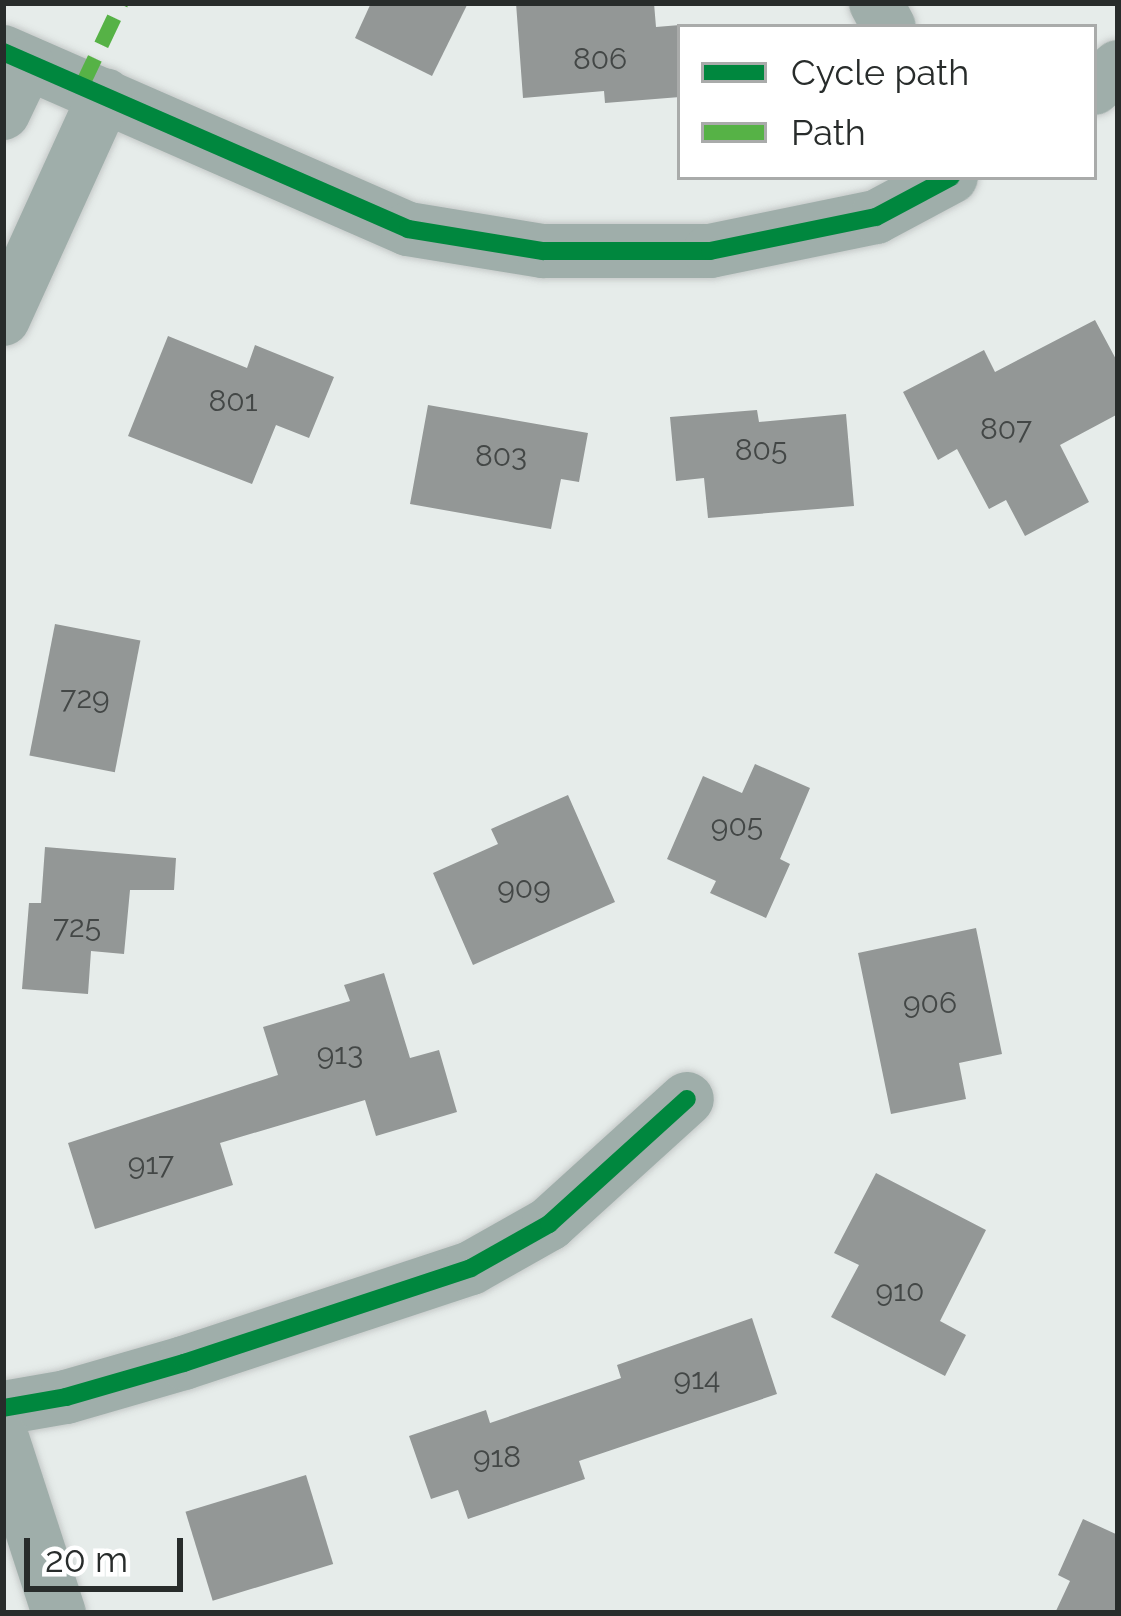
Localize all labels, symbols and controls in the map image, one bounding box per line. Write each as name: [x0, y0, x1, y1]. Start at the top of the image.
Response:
legend: [677, 24, 1097, 180]
house number: 806: [573, 41, 627, 77]
text: Cycle path: [791, 51, 969, 93]
text: Path: [791, 111, 866, 153]
house number: 801: [209, 383, 257, 419]
house number: 807: [980, 411, 1032, 447]
house number: 805: [735, 432, 787, 468]
house number: 803: [475, 438, 527, 474]
house number: 729: [60, 680, 110, 716]
house number: 905: [711, 808, 763, 844]
house number: 909: [497, 870, 551, 906]
house number: 725: [53, 909, 101, 945]
house number: 906: [903, 985, 957, 1021]
house number: 913: [317, 1036, 363, 1072]
house number: 917: [128, 1146, 174, 1182]
house number: 910: [876, 1273, 924, 1309]
house number: 914: [674, 1361, 720, 1397]
house number: 918: [473, 1439, 521, 1475]
scale bar: [30, 1514, 189, 1588]
text: 20 m: [45, 1538, 128, 1580]

